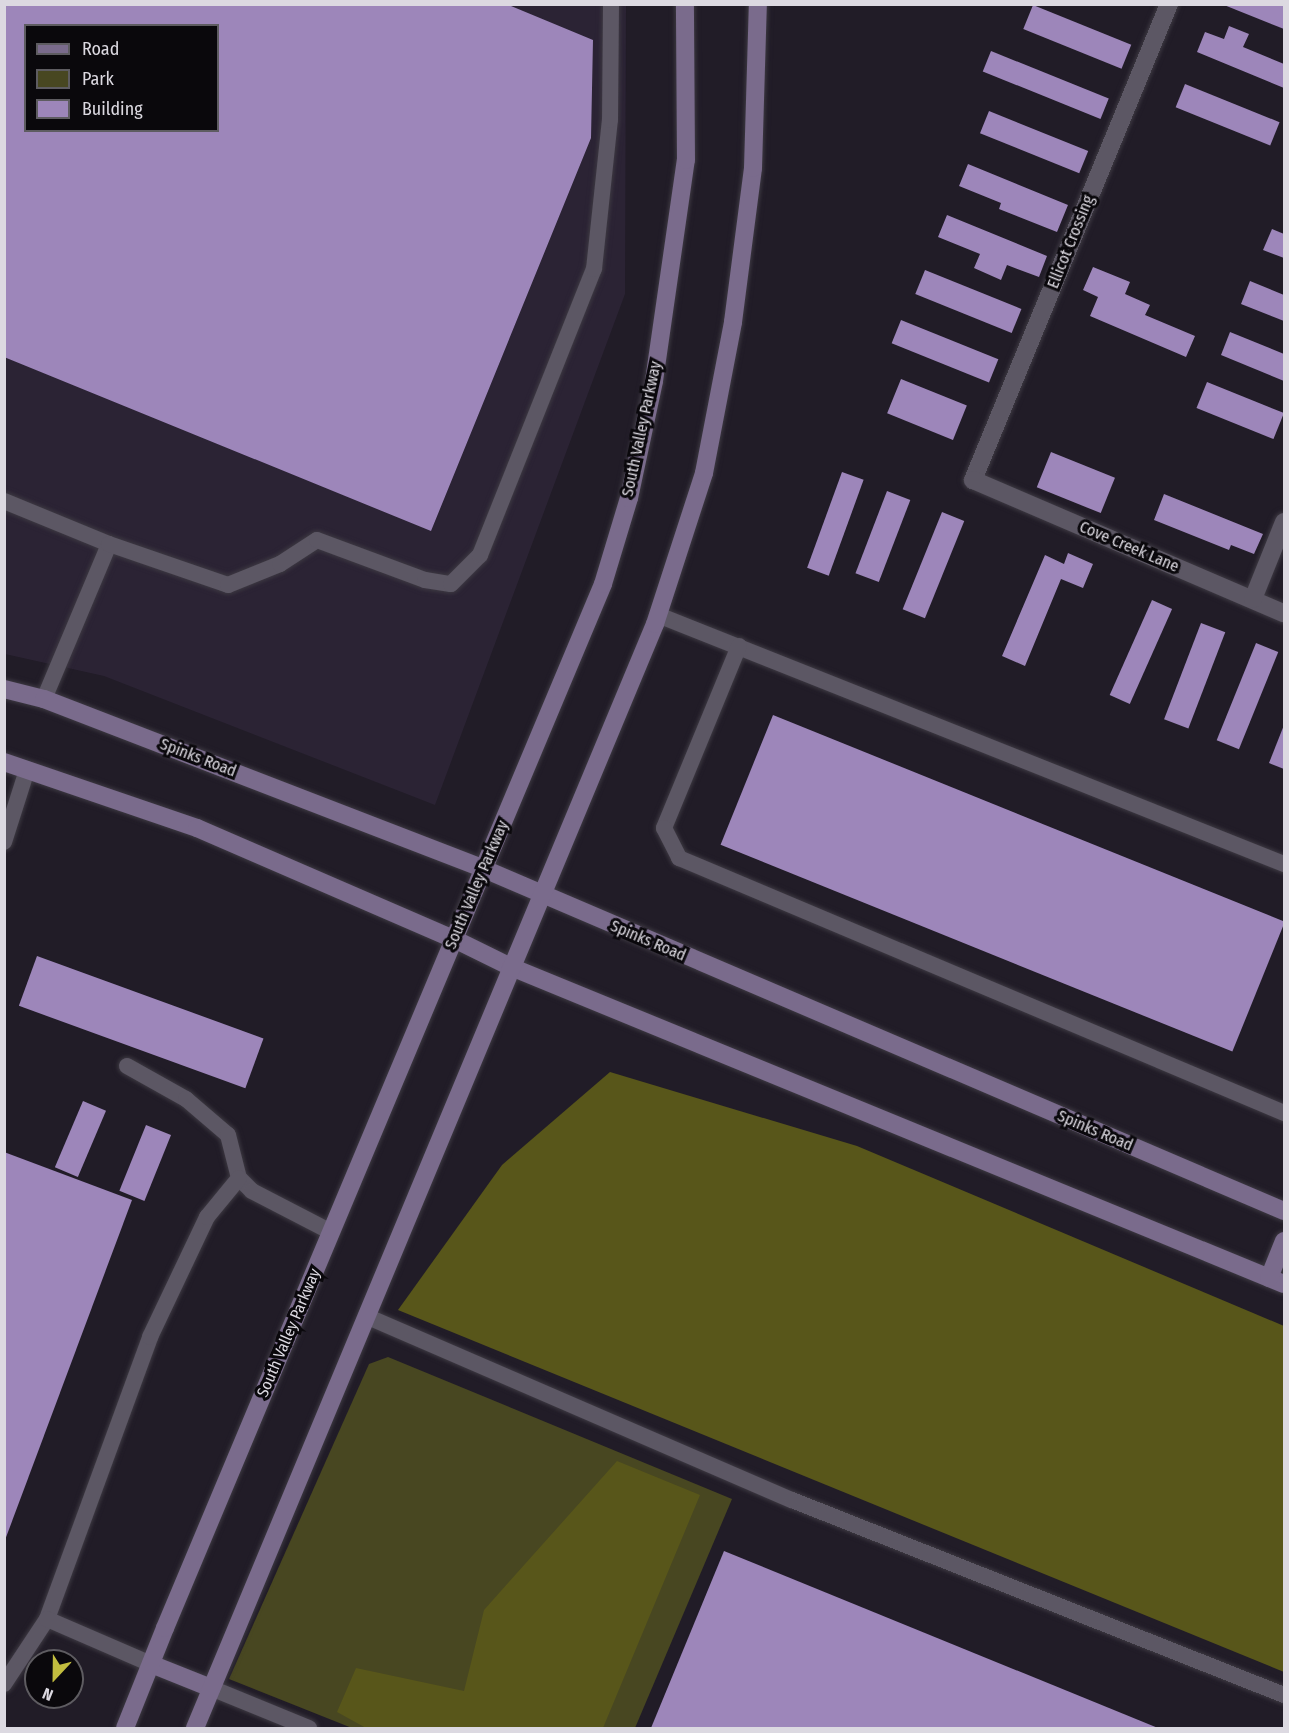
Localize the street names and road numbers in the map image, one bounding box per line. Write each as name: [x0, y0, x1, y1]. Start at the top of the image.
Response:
street label: Ellicot Crossing: [1044, 193, 1098, 291]
street label: South Valley Parkway: [618, 360, 666, 498]
street label: Cove Creek Lane: [1076, 517, 1182, 577]
street label: Spinks Road: [157, 735, 239, 781]
street label: South Valley Parkway: [441, 818, 513, 952]
street label: Spinks Road: [607, 917, 689, 965]
street label: Spinks Road: [1054, 1107, 1136, 1155]
street label: South Valley Parkway: [253, 1266, 325, 1400]

